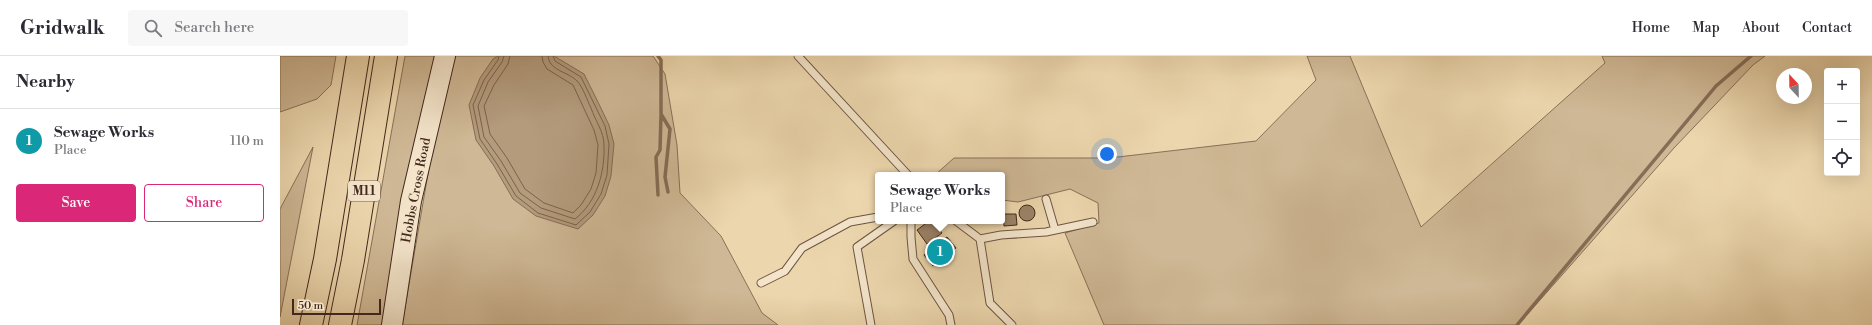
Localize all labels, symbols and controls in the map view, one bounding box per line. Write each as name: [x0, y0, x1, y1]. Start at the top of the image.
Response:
search box: [128, 10, 408, 46]
text: Gridwalk: [20, 16, 104, 40]
icon: search: [142, 17, 164, 39]
text: Search here: [174, 18, 254, 37]
text: Home: [1632, 19, 1670, 37]
text: Map: [1692, 19, 1720, 37]
text: About: [1742, 19, 1780, 37]
text: Contact: [1802, 19, 1852, 37]
north arrow: [1776, 68, 1812, 104]
map controls: [1824, 68, 1860, 176]
button: +: [1824, 68, 1860, 104]
text: Nearby: [16, 71, 75, 93]
button: −: [1824, 104, 1860, 140]
text: Sewage Works: [54, 123, 154, 142]
text: 1: [26, 133, 32, 149]
text: 110 m: [230, 133, 264, 149]
street label: Hobbs Cross Road: [398, 136, 434, 244]
button: locate: [1824, 140, 1860, 176]
text: Place: [54, 142, 86, 158]
your location: [1097, 144, 1117, 164]
popup: [875, 172, 1005, 224]
road number: M11: [348, 181, 380, 201]
text: Sewage Works: [890, 181, 990, 200]
button: Save: [16, 184, 136, 222]
button: Share: [144, 184, 264, 222]
text: Place: [890, 200, 922, 216]
pin: 1: [927, 237, 953, 267]
scale bar: [292, 297, 381, 316]
text: 50 m: [298, 299, 323, 313]

